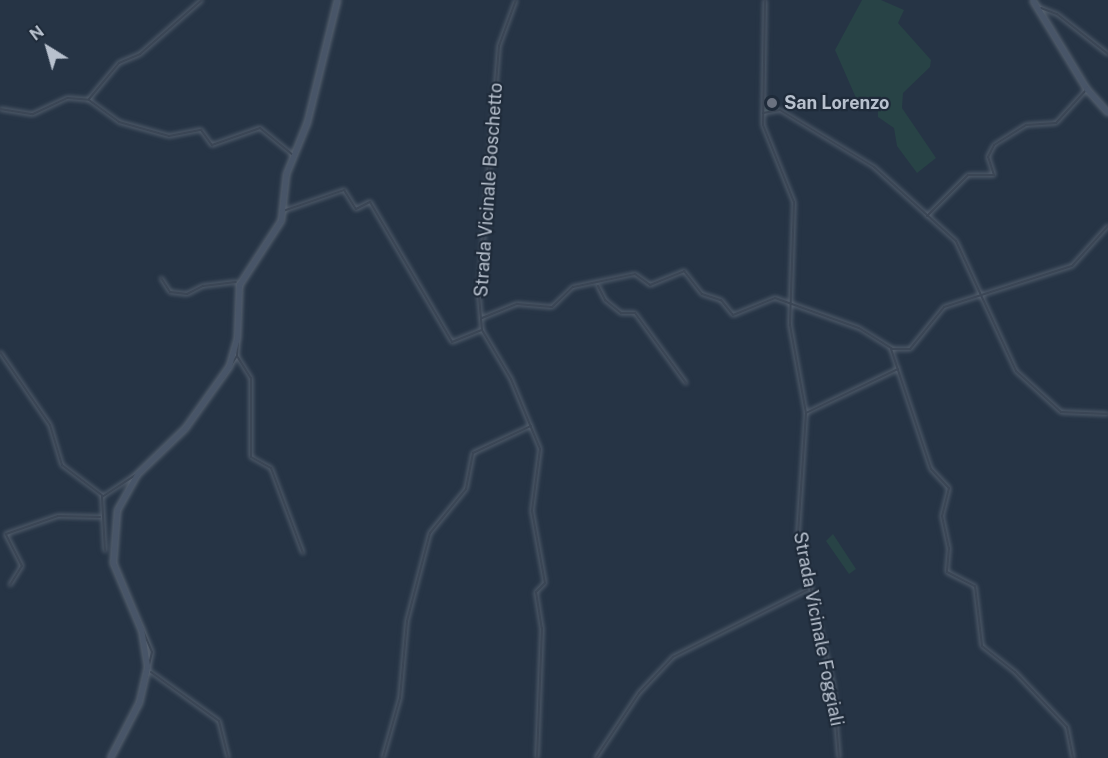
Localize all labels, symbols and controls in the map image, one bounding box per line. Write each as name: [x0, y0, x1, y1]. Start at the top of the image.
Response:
north arrow: [18, 18, 78, 78]
text: N: [26, 22, 48, 45]
street label: Strada Vicinale Boschetto: [471, 82, 507, 298]
place label: San Lorenzo: [784, 92, 889, 114]
marker: San Lorenzo: [765, 96, 779, 110]
street label: Strada Vicinale Foggiali: [789, 530, 847, 728]

